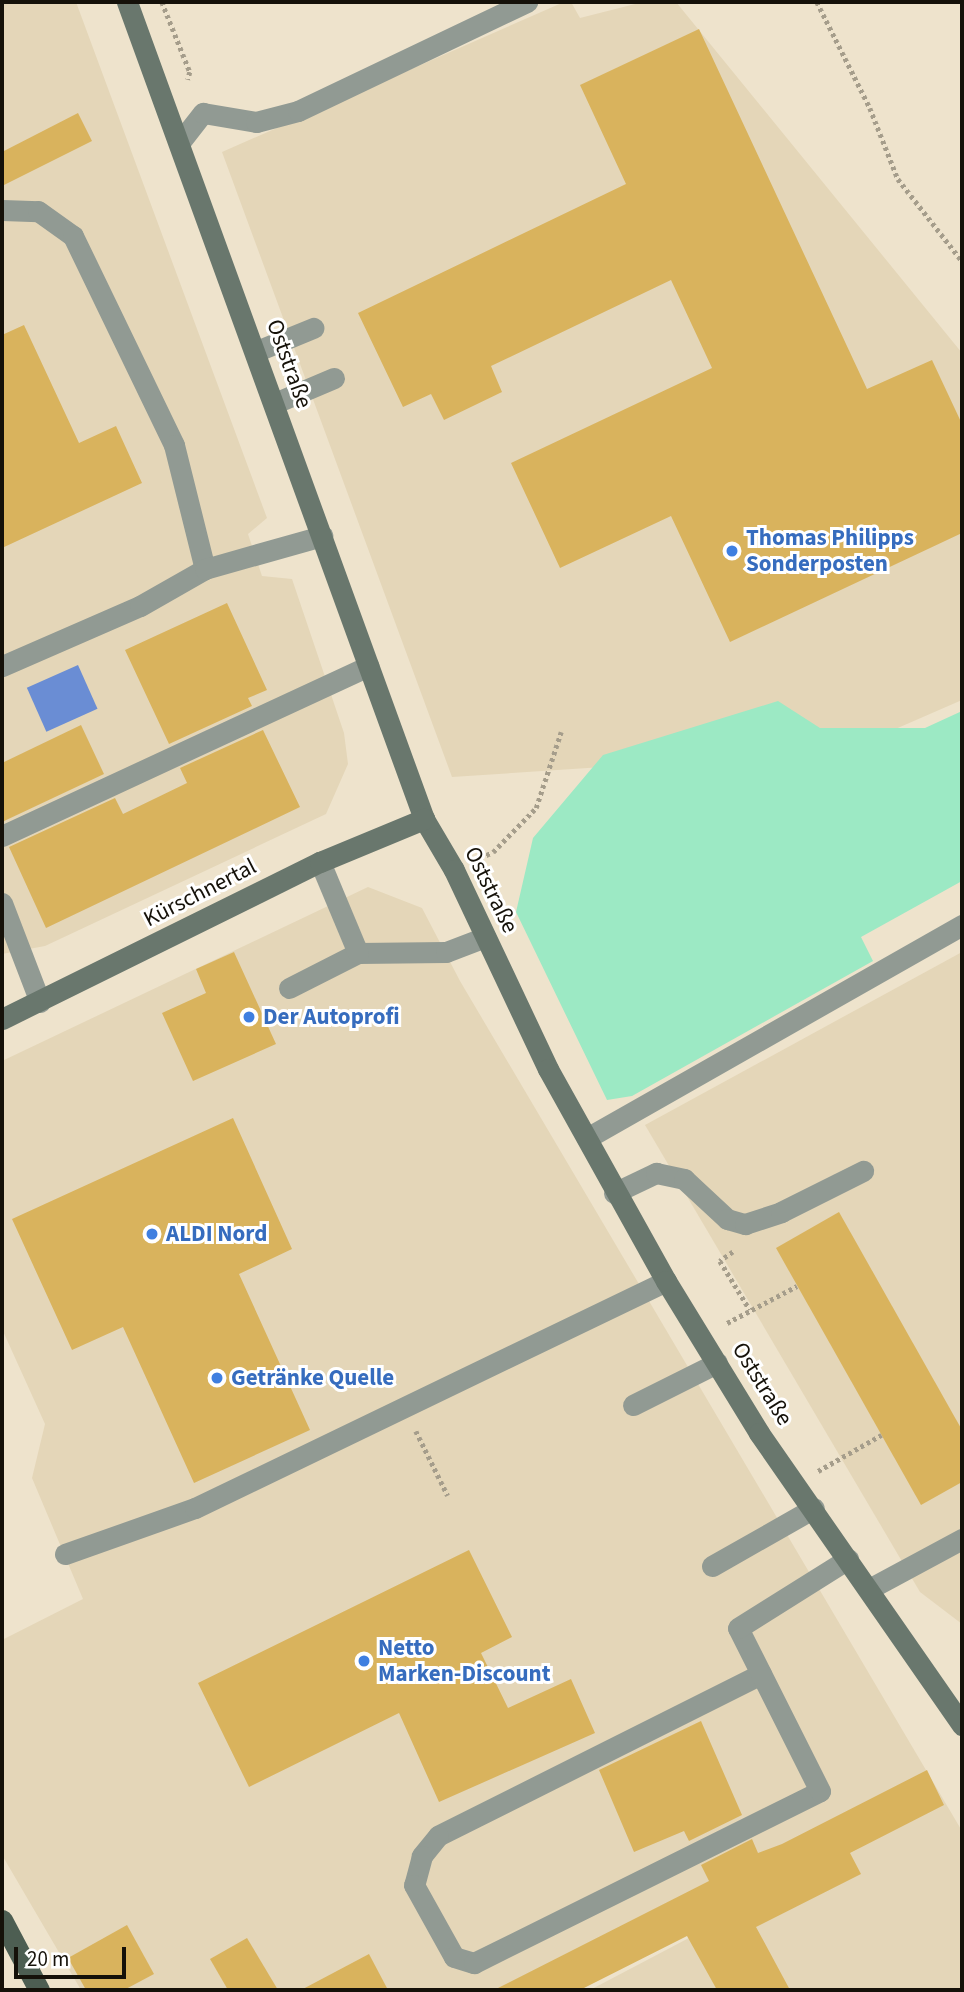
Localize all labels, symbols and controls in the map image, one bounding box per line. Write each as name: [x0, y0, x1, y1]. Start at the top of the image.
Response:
street label: Oststraße: [260, 316, 318, 412]
place label: Thomas Philipps Sonderposten: [746, 524, 914, 578]
marker: Thomas Philipps Sonderposten: [724, 543, 740, 559]
street label: Oststraße: [458, 842, 524, 938]
street label: Kürschnertal: [139, 853, 261, 933]
place label: Der Autoprofi: [263, 1003, 400, 1031]
marker: Der Autoprofi: [241, 1009, 257, 1025]
place label: ALDI Nord: [166, 1220, 267, 1248]
marker: ALDI Nord: [144, 1226, 160, 1242]
street label: Oststraße: [726, 1337, 798, 1431]
place label: Getränke Quelle: [231, 1364, 394, 1392]
marker: Getränke Quelle: [209, 1370, 225, 1386]
place label: Netto Marken-Discount: [378, 1634, 551, 1688]
marker: Netto Marken-Discount: [356, 1653, 372, 1669]
scale bar: [18, 1932, 130, 1976]
text: 20 m: [27, 1944, 69, 1974]

